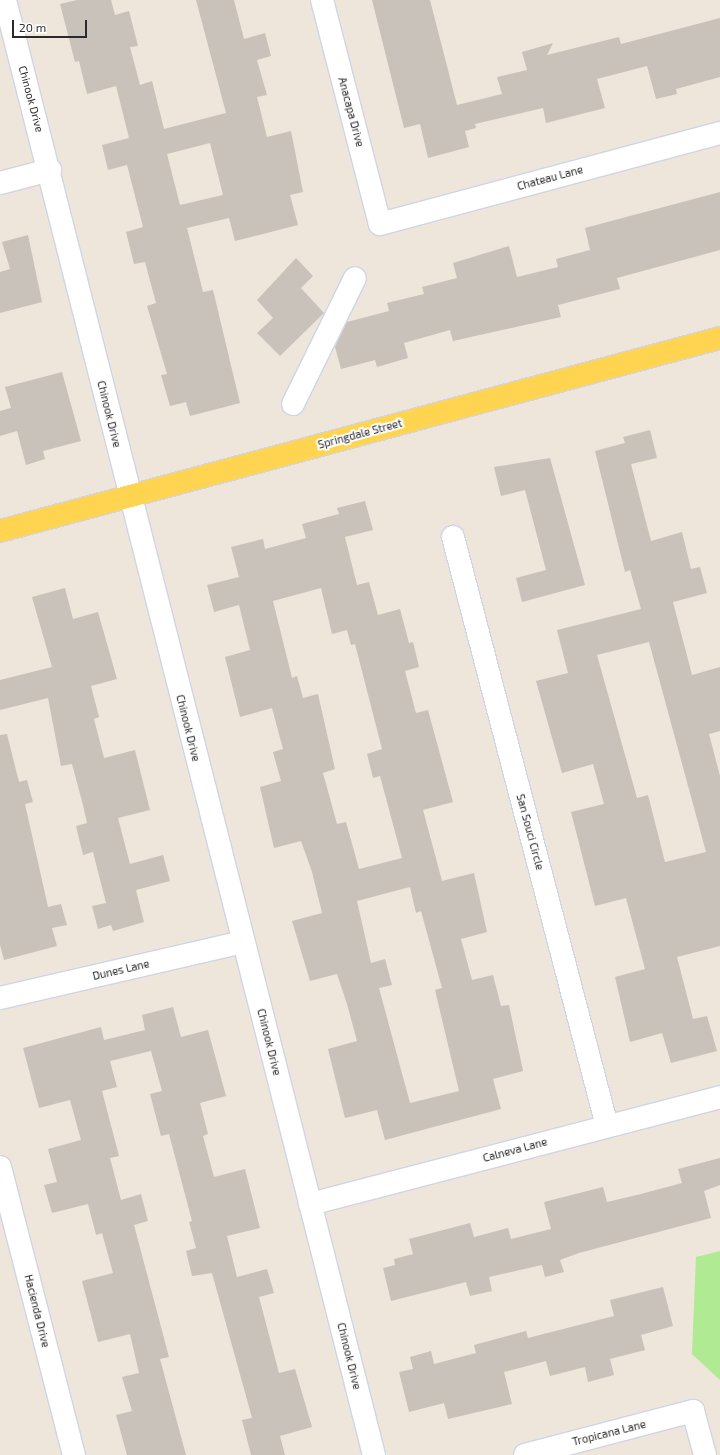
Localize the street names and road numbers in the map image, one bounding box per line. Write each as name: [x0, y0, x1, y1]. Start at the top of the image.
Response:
street label: Chinook Drive: [16, 64, 46, 134]
street label: Anacapa Drive: [335, 76, 367, 148]
street label: Chateau Lane: [516, 163, 584, 193]
street label: Chinook Drive: [94, 379, 124, 449]
street label: Springdale Street: [316, 416, 404, 452]
street label: Chinook Drive: [173, 693, 203, 763]
street label: San Souci Circle: [514, 793, 546, 871]
street label: Dunes Lane: [91, 957, 151, 983]
street label: Chinook Drive: [254, 1007, 284, 1077]
street label: Calneva Lane: [481, 1135, 549, 1165]
street label: Hacienda Drive: [22, 1273, 52, 1349]
street label: Chinook Drive: [334, 1321, 364, 1391]
street label: Tropicana Lane: [571, 1417, 647, 1449]

